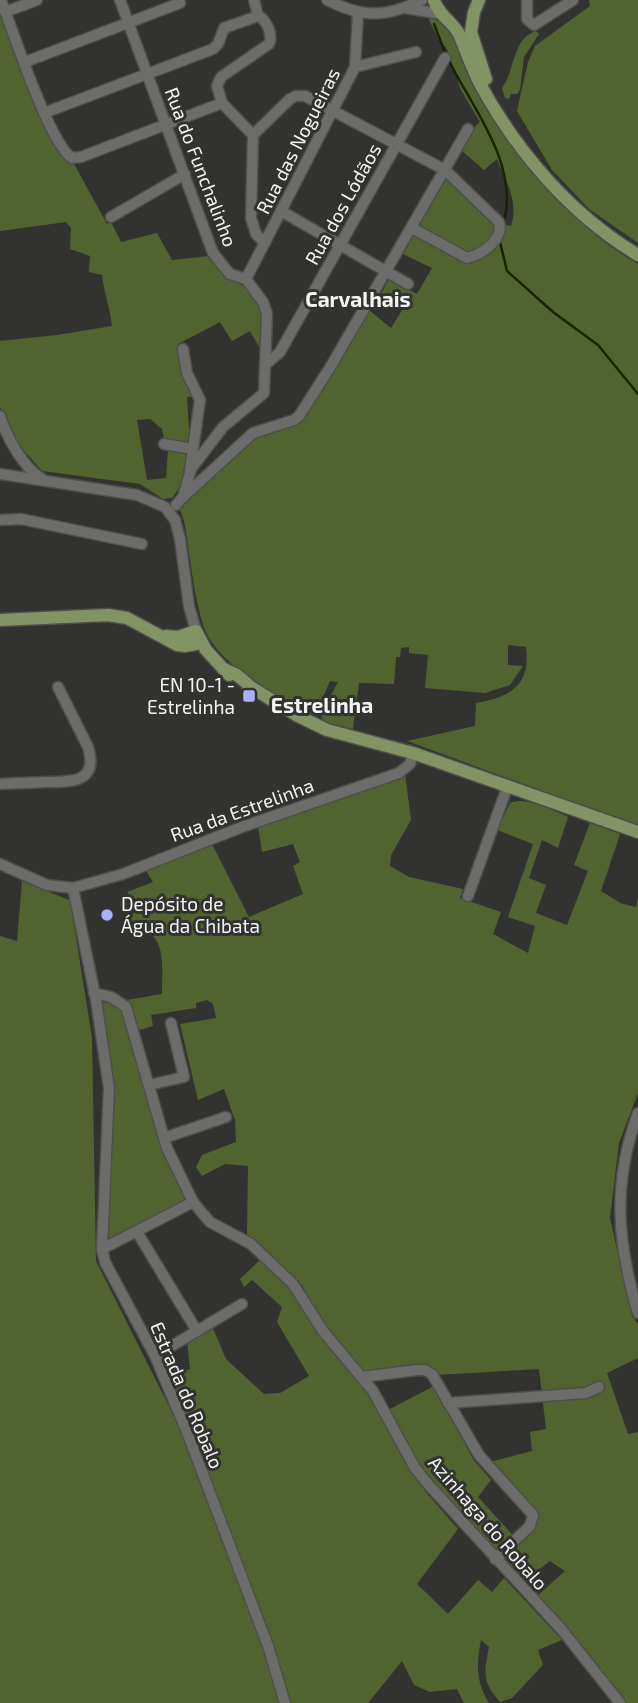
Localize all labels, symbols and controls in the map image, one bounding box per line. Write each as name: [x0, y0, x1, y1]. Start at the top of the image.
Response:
street label: Rua das Nogueiras: [251, 64, 344, 218]
street label: Rua do Funchalinho: [160, 84, 242, 250]
street label: Rua dos Lódãos: [300, 139, 385, 268]
district label: Carvalhais: [305, 286, 411, 311]
place label: EN 10-1 - Estrelinha: [147, 673, 235, 718]
marker: EN 10-1 - Estrelinha: [241, 688, 257, 704]
district label: Estrelinha: [271, 692, 373, 717]
street label: Rua da Estrelinha: [167, 773, 317, 846]
place label: Depósito de Água da Chibata: [121, 892, 260, 937]
marker: Depósito de Água da Chibata: [99, 907, 115, 923]
street label: Estrada do Robalo: [146, 1318, 229, 1472]
street label: Azinhaga do Robalo: [424, 1451, 553, 1594]

